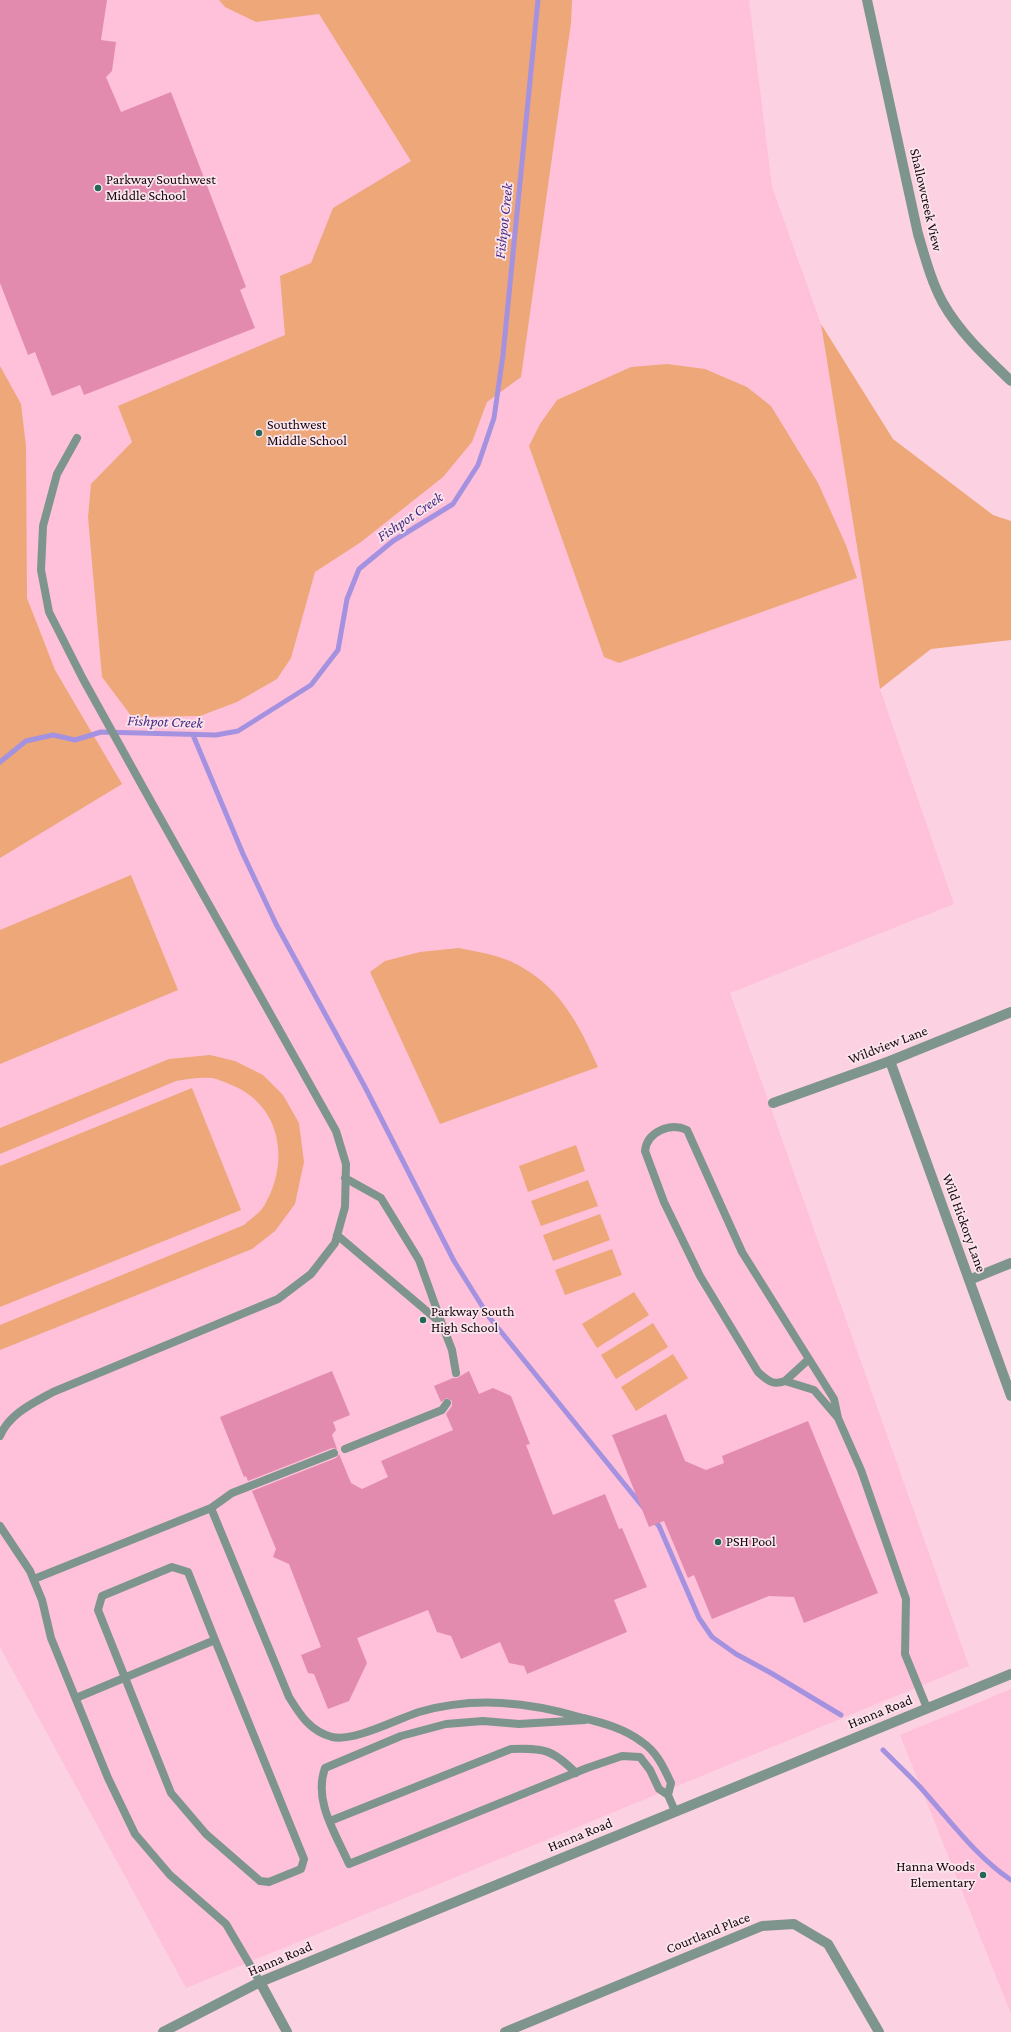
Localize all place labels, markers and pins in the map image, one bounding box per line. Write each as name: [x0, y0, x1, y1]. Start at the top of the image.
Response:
place label: Parkway Southwest Middle School: [106, 172, 216, 204]
marker: Parkway Southwest Middle School: [93, 183, 103, 193]
place label: Southwest Middle School: [267, 417, 347, 450]
marker: Southwest Middle School: [254, 428, 264, 438]
place label: Parkway South High School: [431, 1304, 514, 1336]
marker: Parkway South High School: [418, 1315, 428, 1325]
place label: PSH Pool: [726, 1534, 776, 1550]
marker: PSH Pool: [713, 1537, 723, 1547]
place label: Hanna Woods Elementary: [896, 1859, 975, 1892]
marker: Hanna Woods Elementary: [978, 1870, 988, 1880]

